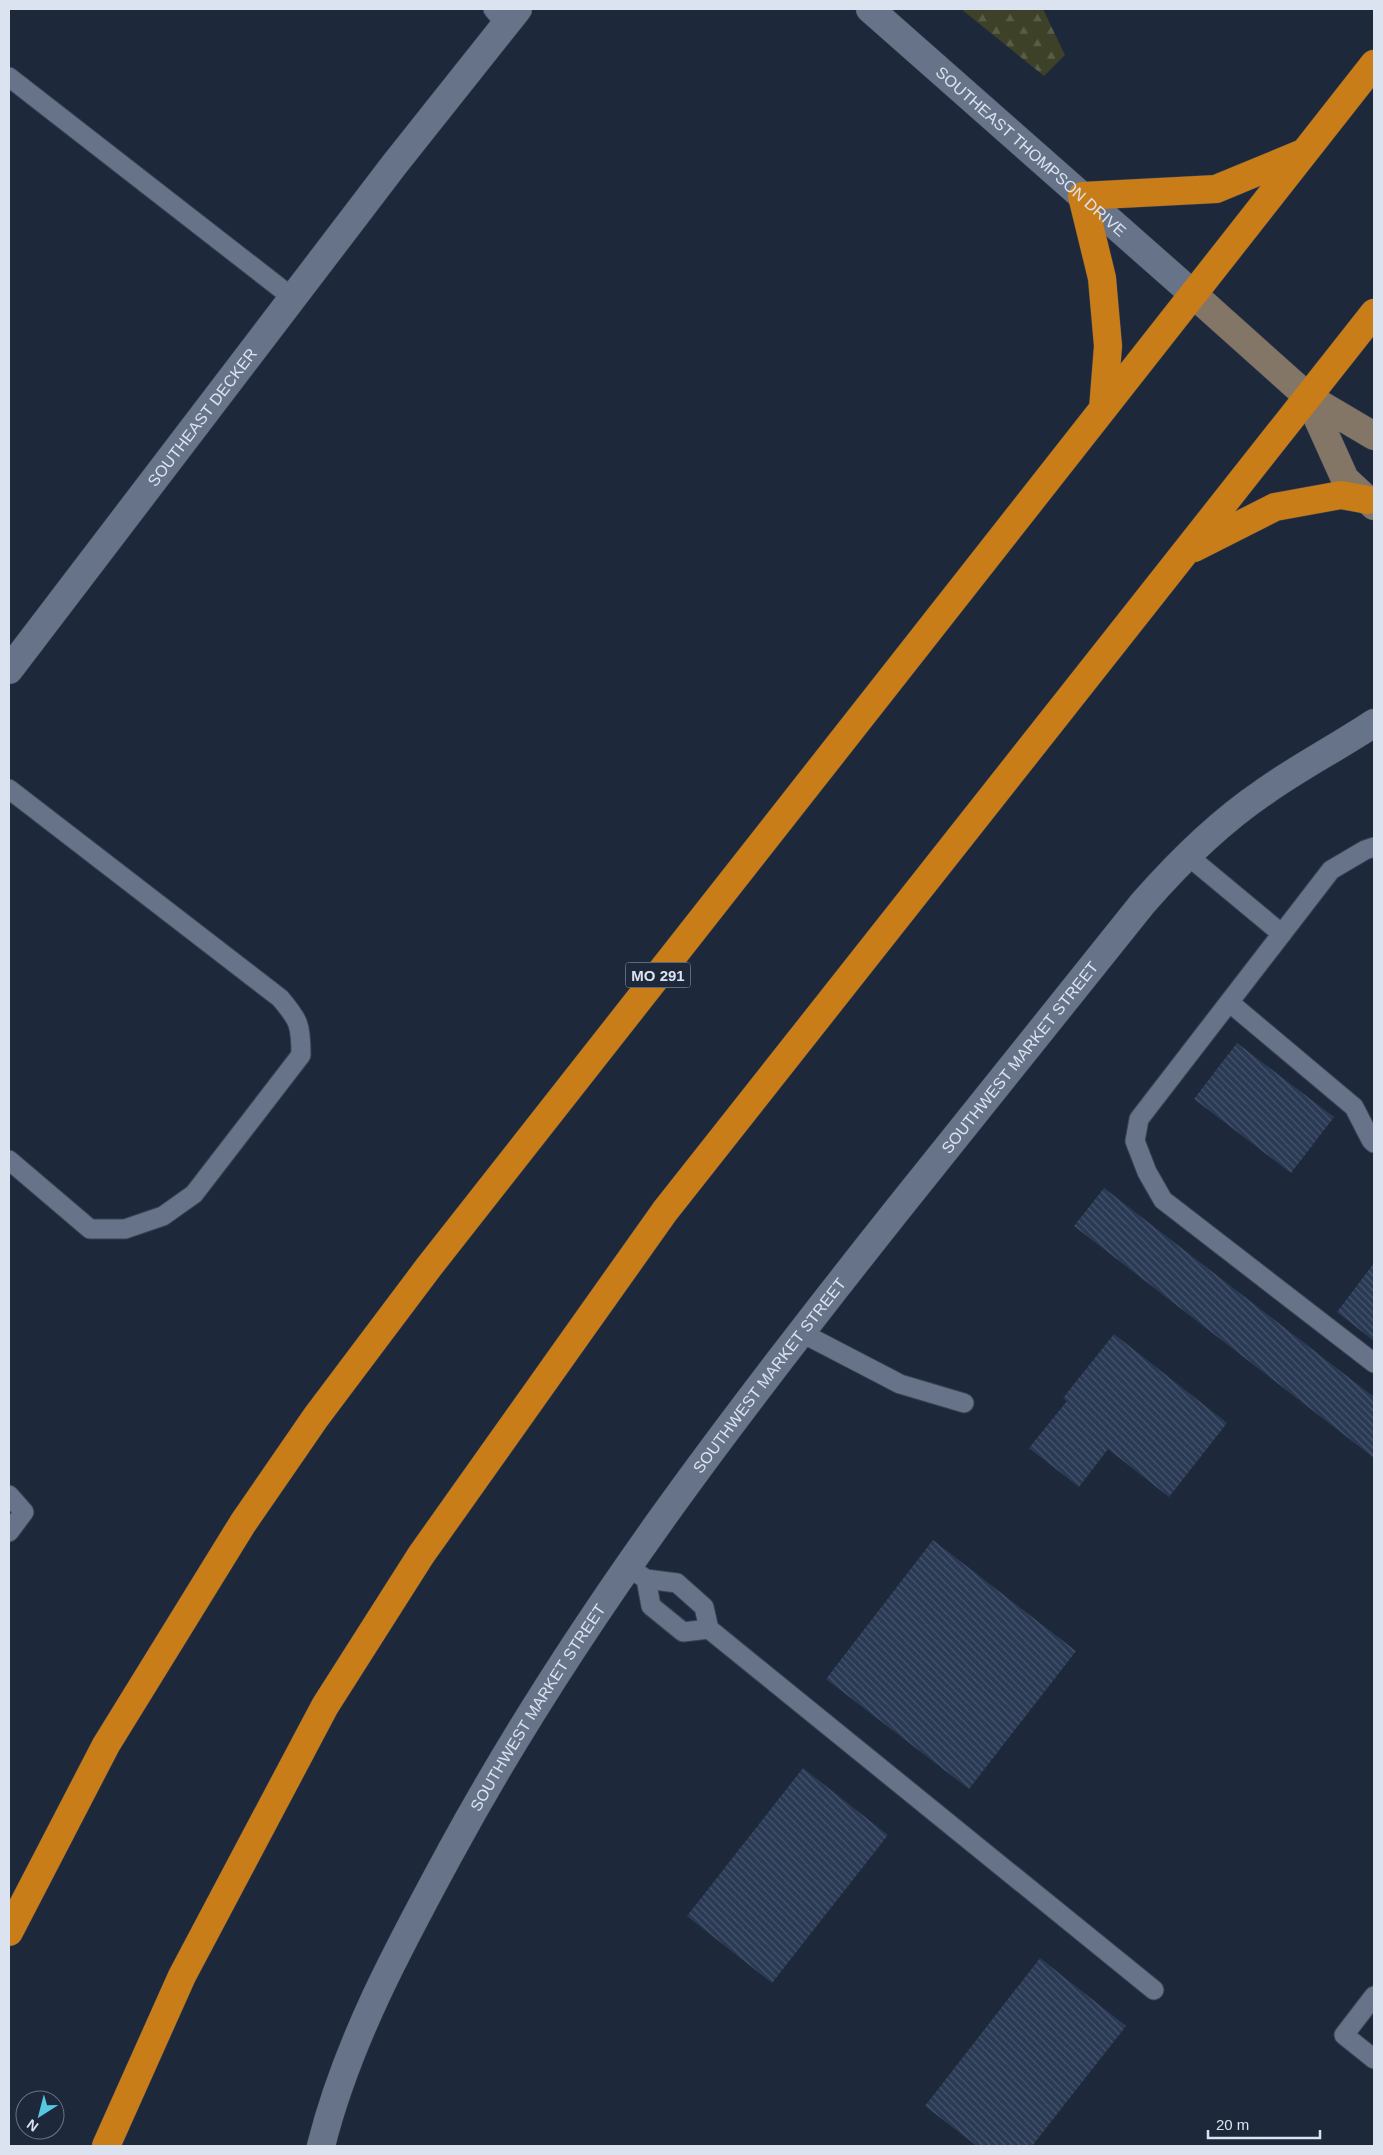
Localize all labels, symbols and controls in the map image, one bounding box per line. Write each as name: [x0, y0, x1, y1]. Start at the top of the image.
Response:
street label: SOUTHEAST THOMPSON DRIVE: [933, 63, 1130, 240]
street label: SOUTHEAST DECKER: [144, 345, 260, 489]
street label: SOUTHWEST MARKET STREET: [938, 958, 1101, 1156]
road number: MO 291: [626, 962, 690, 988]
street label: SOUTHWEST MARKET STREET: [689, 1274, 849, 1476]
street label: SOUTHWEST MARKET STREET: [467, 1601, 608, 1814]
north arrow: [15, 2090, 65, 2140]
scale bar: [1208, 2108, 1320, 2140]
text: N: [24, 2116, 41, 2135]
text: 20 m: [1216, 2116, 1249, 2133]

